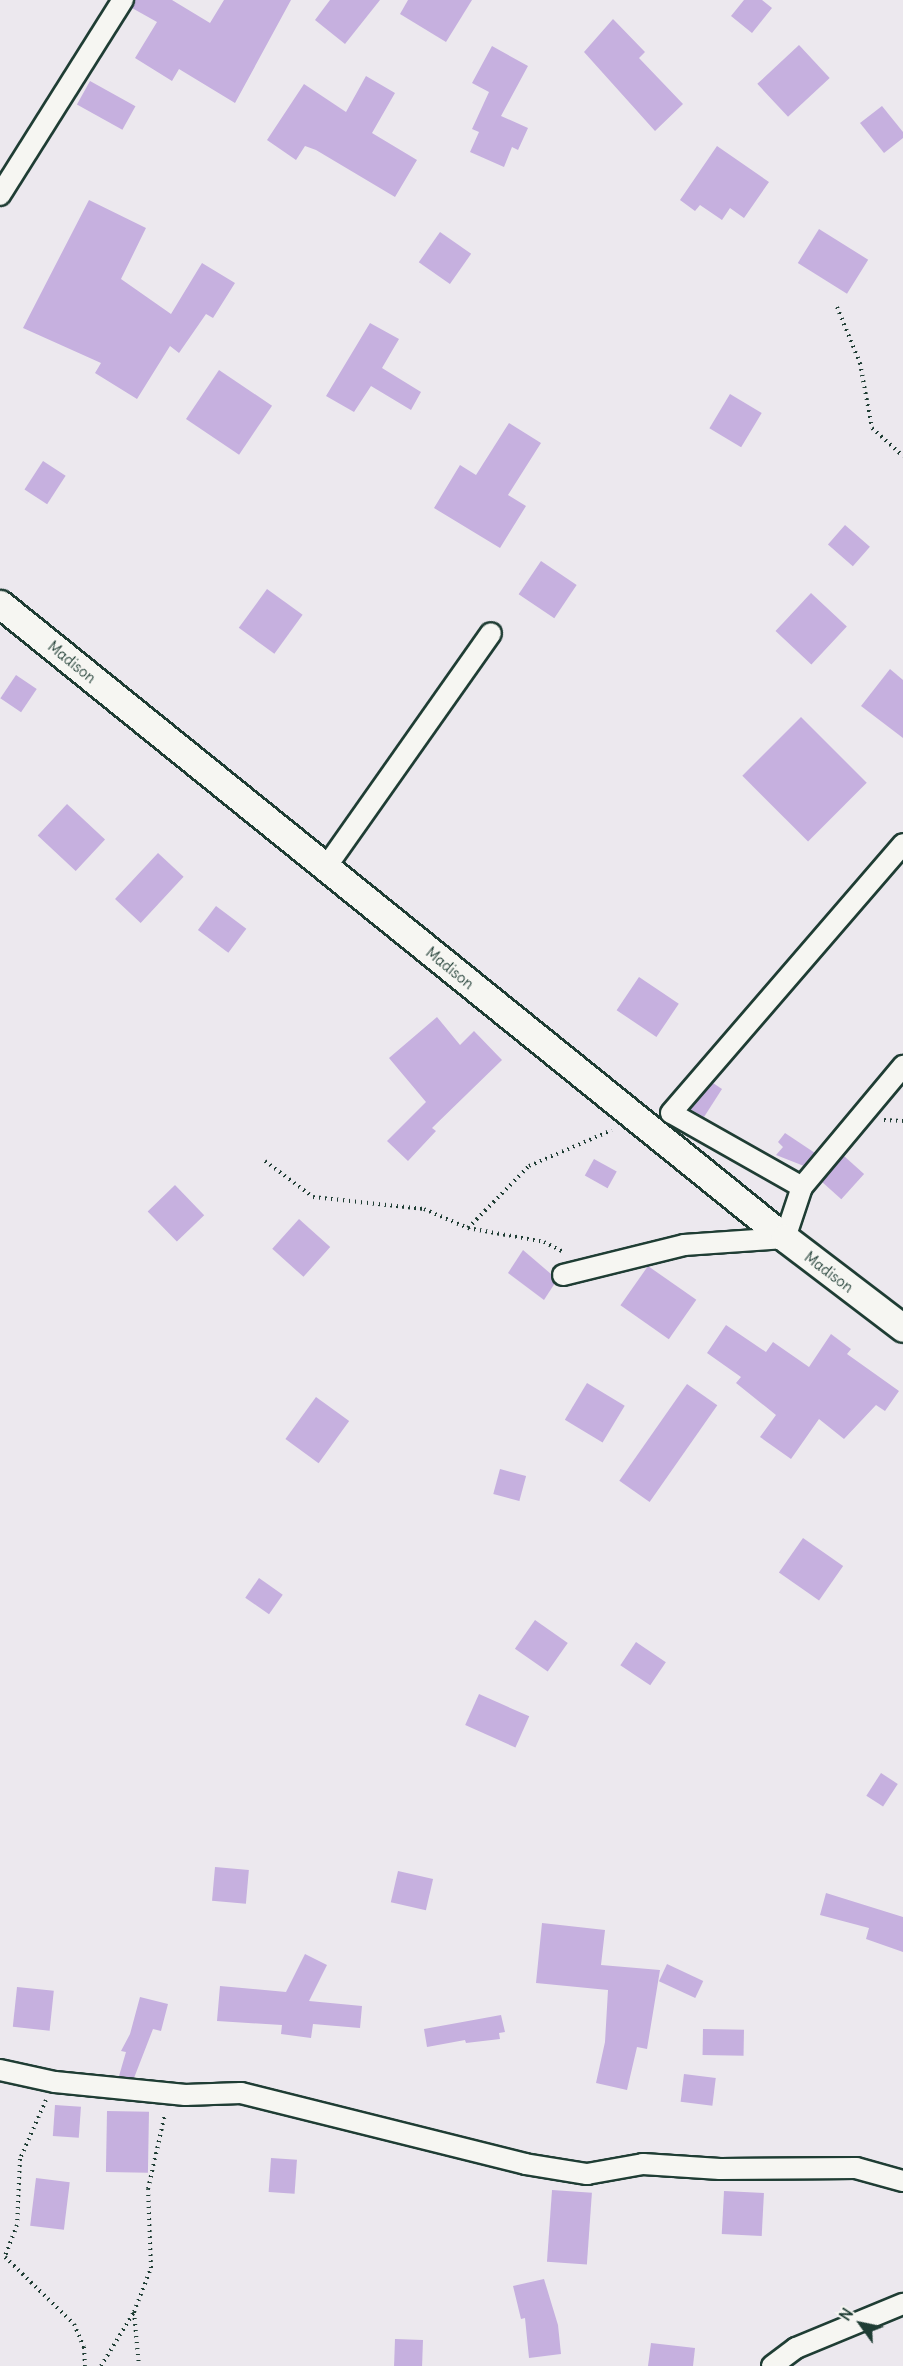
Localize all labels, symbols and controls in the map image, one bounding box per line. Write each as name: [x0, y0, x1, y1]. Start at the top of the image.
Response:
street label: Madison: [44, 637, 100, 687]
street label: Madison: [422, 943, 478, 993]
street label: Madison: [801, 1248, 857, 1296]
north arrow: [831, 2294, 891, 2354]
text: N: [835, 2304, 857, 2324]

